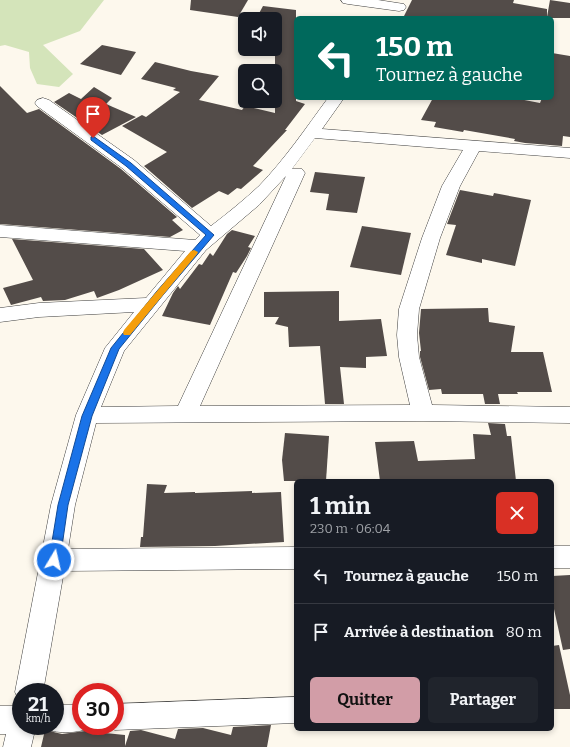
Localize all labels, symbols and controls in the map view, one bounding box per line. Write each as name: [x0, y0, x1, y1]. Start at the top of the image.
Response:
map controls: [238, 12, 282, 108]
button: sound: [238, 12, 282, 56]
text: 150 m: [376, 30, 453, 63]
icon: left: [310, 32, 362, 84]
button: search: [238, 64, 282, 108]
text: Tournez à gauche: [376, 64, 523, 86]
pin: [76, 97, 110, 138]
icon: arrive: [82, 103, 104, 125]
text: 1 min: [310, 492, 371, 520]
button: close: [496, 492, 538, 534]
text: 230 m · 06:04: [310, 521, 390, 536]
position arrow: [33, 539, 75, 581]
icon: left: [310, 565, 332, 587]
text: Tournez à gauche: [344, 567, 469, 585]
text: 150 m: [497, 567, 538, 585]
icon: arrive: [310, 621, 332, 643]
text: Arrivée à destination: [344, 623, 494, 641]
text: 80 m: [506, 623, 542, 641]
button: Quitter: [310, 677, 420, 723]
button: Partager: [428, 677, 538, 723]
speed limit sign: 30: [72, 683, 124, 735]
text: 21: [28, 692, 48, 716]
text: km/h: [26, 713, 50, 725]

